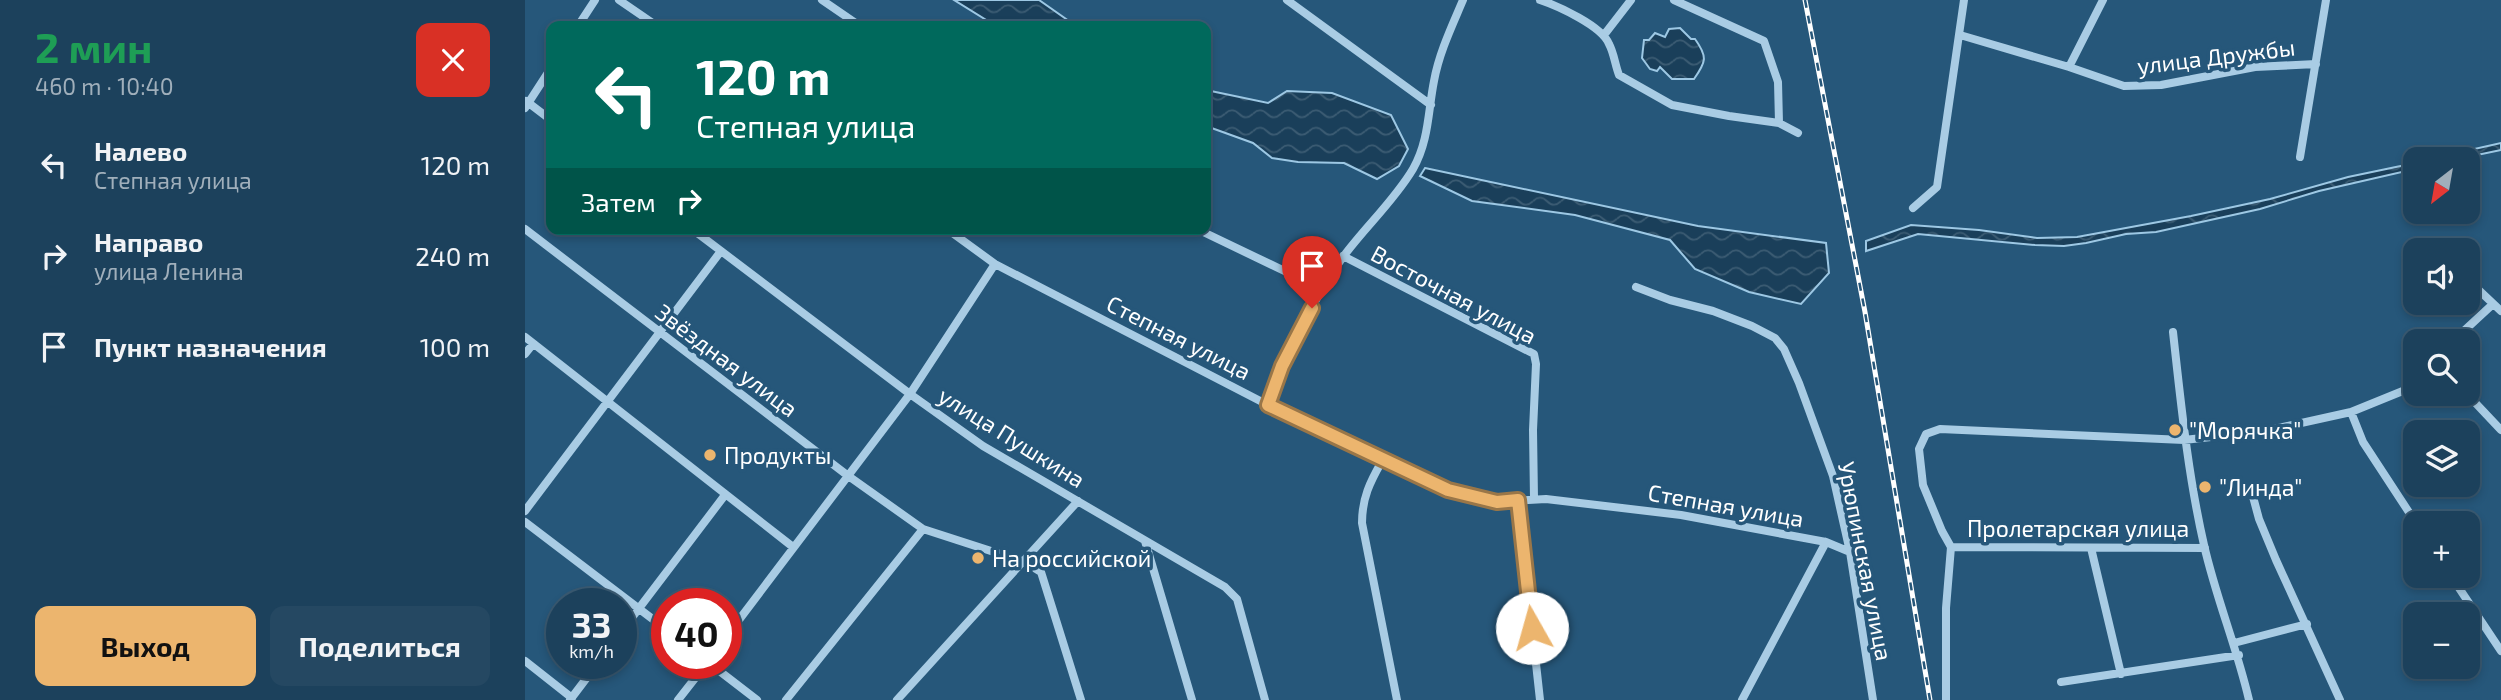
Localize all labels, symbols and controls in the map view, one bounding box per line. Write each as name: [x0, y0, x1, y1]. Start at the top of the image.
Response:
text: 2 мин: [35, 21, 152, 71]
button: close: [416, 23, 490, 97]
street label: улица Дружбы: [2135, 32, 2297, 81]
text: 120 m: [696, 46, 830, 105]
icon: left: [581, 49, 672, 140]
text: 460 m · 10:40: [35, 72, 174, 100]
text: Степная улица: [696, 106, 916, 144]
text: Налево: [94, 135, 187, 166]
icon: left: [35, 146, 73, 184]
north arrow: [2403, 147, 2480, 224]
map controls: [2403, 147, 2480, 679]
text: 120 m: [421, 149, 490, 180]
text: Степная улица: [94, 166, 252, 194]
icon: right: [670, 182, 708, 220]
text: Затем: [581, 186, 656, 217]
text: Направо: [94, 226, 203, 257]
pin: [1282, 236, 1342, 308]
icon: right: [35, 237, 73, 275]
button: sound: [2403, 238, 2480, 315]
street label: Восточная улица: [1366, 239, 1541, 350]
text: 240 m: [415, 240, 490, 271]
icon: arrive: [1293, 247, 1331, 285]
text: улица Ленина: [94, 257, 244, 285]
street label: Степная улица: [1102, 289, 1256, 386]
street label: Звёздная улица: [650, 298, 804, 423]
icon: arrive: [35, 328, 73, 366]
button: search: [2403, 329, 2480, 406]
text: Пункт назначения: [94, 331, 327, 362]
text: 100 m: [420, 331, 490, 362]
street label: улица Пушкина: [933, 381, 1090, 494]
place label: "Морячка": [2189, 416, 2301, 444]
button: layers: [2403, 420, 2480, 497]
marker: "Морячка": [2167, 422, 2183, 438]
place label: Продукты: [724, 441, 831, 470]
marker: Продукты: [702, 447, 718, 463]
street label: Урюпинская улица: [1832, 459, 1899, 663]
place label: "Линда": [2219, 473, 2302, 501]
street label: Степная улица: [1646, 478, 1806, 533]
marker: "Линда": [2197, 479, 2213, 495]
button: +: [2403, 511, 2480, 588]
street label: Пролетарская улица: [1967, 514, 2189, 543]
place label: На российской: [992, 544, 1151, 572]
marker: На российской: [970, 550, 986, 566]
speed limit sign: 40: [651, 588, 742, 679]
position arrow: [1495, 591, 1569, 665]
button: −: [2403, 602, 2480, 679]
text: 33: [572, 603, 611, 645]
button: Выход: [35, 606, 256, 686]
button: Поделиться: [270, 606, 490, 686]
text: km/h: [569, 640, 614, 662]

